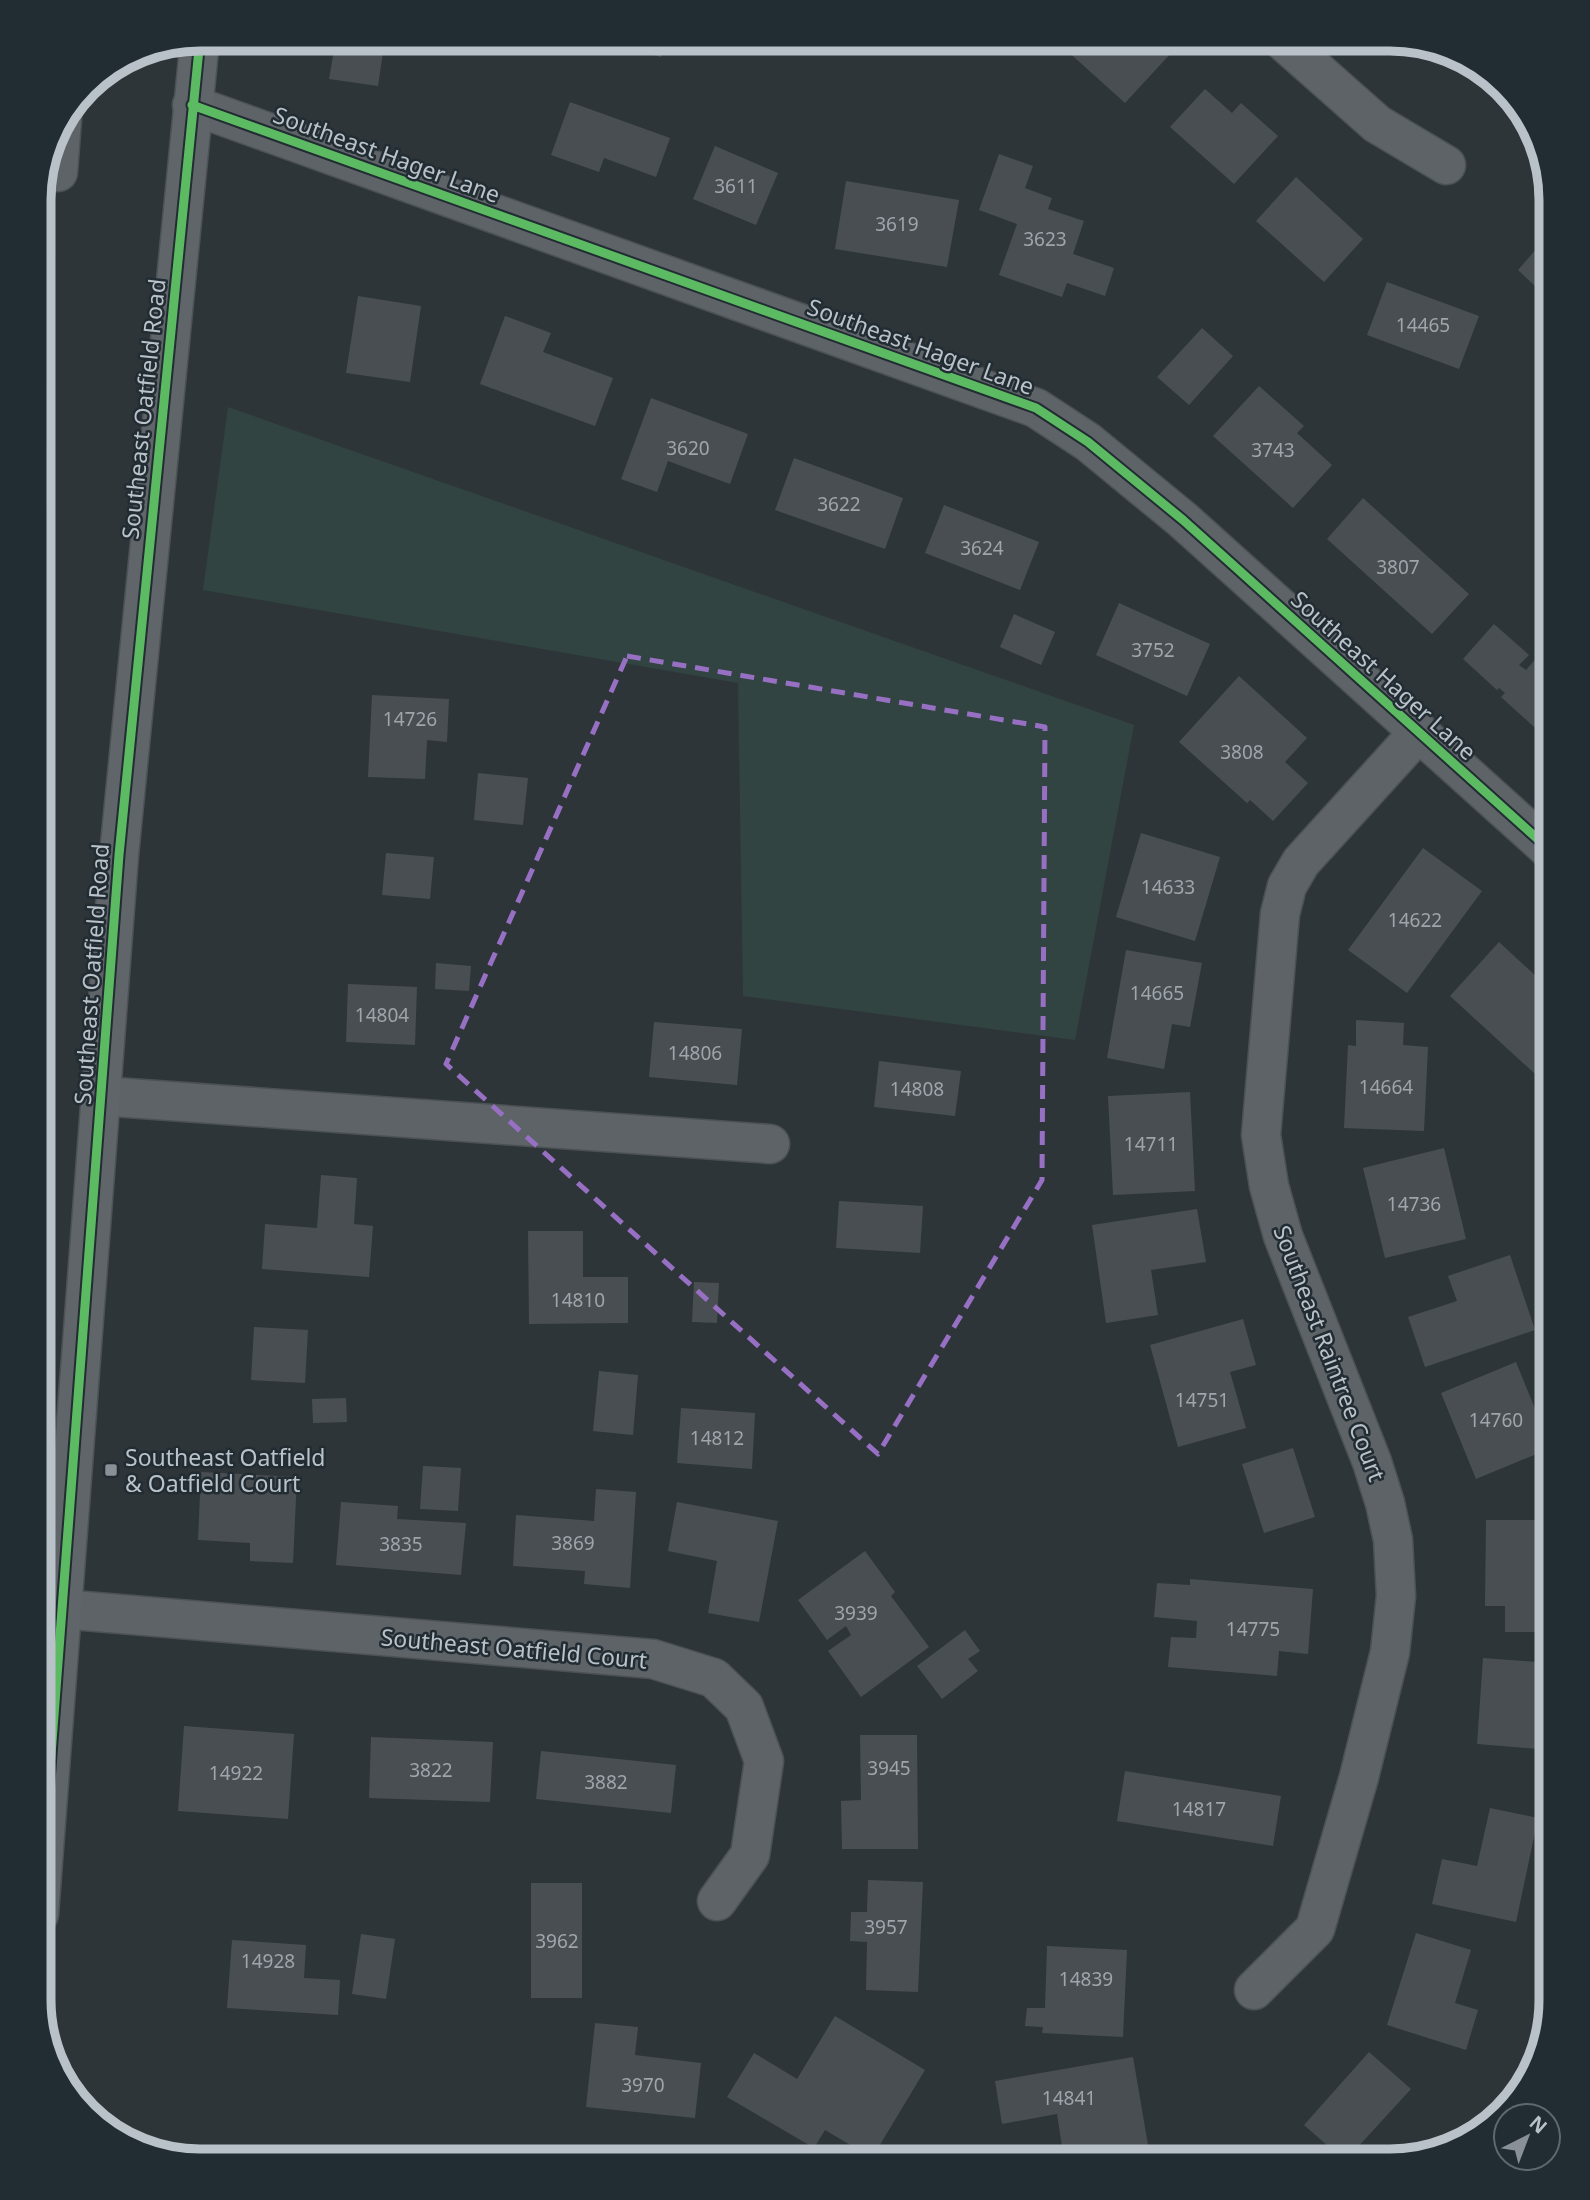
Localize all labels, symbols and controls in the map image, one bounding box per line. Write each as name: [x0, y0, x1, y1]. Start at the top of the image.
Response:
street label: Southeast Hager Lane: [269, 98, 505, 210]
house number: 3611: [714, 173, 758, 199]
house number: 3619: [875, 211, 919, 237]
house number: 3623: [1023, 226, 1067, 252]
street label: Southeast Oatfield Road: [113, 277, 173, 541]
street label: Southeast Hager Lane: [803, 290, 1039, 402]
house number: 14465: [1396, 312, 1450, 338]
house number: 3620: [666, 435, 710, 461]
house number: 3743: [1251, 437, 1295, 463]
house number: 3622: [817, 491, 861, 517]
house number: 3624: [960, 535, 1004, 561]
house number: 3807: [1376, 554, 1420, 580]
street label: Southeast Hager Lane: [1284, 583, 1484, 767]
house number: 3752: [1131, 637, 1175, 663]
house number: 14726: [383, 706, 437, 732]
house number: 3808: [1220, 739, 1264, 765]
street label: Southeast Oatfield Road: [66, 842, 116, 1106]
house number: 14633: [1141, 874, 1195, 900]
house number: 14622: [1388, 907, 1442, 933]
house number: 14665: [1130, 980, 1184, 1006]
house number: 14804: [355, 1002, 409, 1028]
house number: 14806: [668, 1040, 722, 1066]
house number: 14664: [1359, 1074, 1413, 1100]
house number: 14808: [890, 1076, 944, 1102]
house number: 14711: [1124, 1131, 1178, 1157]
house number: 14736: [1387, 1191, 1441, 1217]
street label: Southeast Raintree Court: [1266, 1221, 1394, 1485]
house number: 14810: [551, 1287, 605, 1313]
house number: 14751: [1175, 1387, 1229, 1413]
house number: 14760: [1469, 1407, 1523, 1433]
house number: 14812: [690, 1425, 744, 1451]
place label: Southeast Oatfield & Oatfield Court: [125, 1441, 326, 1499]
marker: Southeast Oatfield & Oatfield Court: [103, 1462, 119, 1478]
house number: 3869: [551, 1530, 595, 1556]
house number: 3835: [379, 1531, 423, 1557]
house number: 3939: [834, 1600, 878, 1626]
house number: 14775: [1226, 1616, 1280, 1642]
street label: Southeast Oatfield Court: [380, 1620, 648, 1676]
house number: 3945: [867, 1755, 911, 1781]
house number: 3822: [409, 1757, 453, 1783]
house number: 14922: [209, 1760, 263, 1786]
house number: 3882: [584, 1769, 628, 1795]
house number: 14817: [1172, 1796, 1226, 1822]
house number: 3957: [864, 1914, 908, 1940]
house number: 3962: [535, 1928, 579, 1954]
house number: 14928: [241, 1948, 295, 1974]
house number: 14839: [1059, 1966, 1113, 1992]
house number: 3970: [621, 2072, 665, 2098]
house number: 14841: [1042, 2085, 1096, 2111]
north arrow: [1492, 2102, 1562, 2172]
text: N: [1524, 2110, 1553, 2139]

